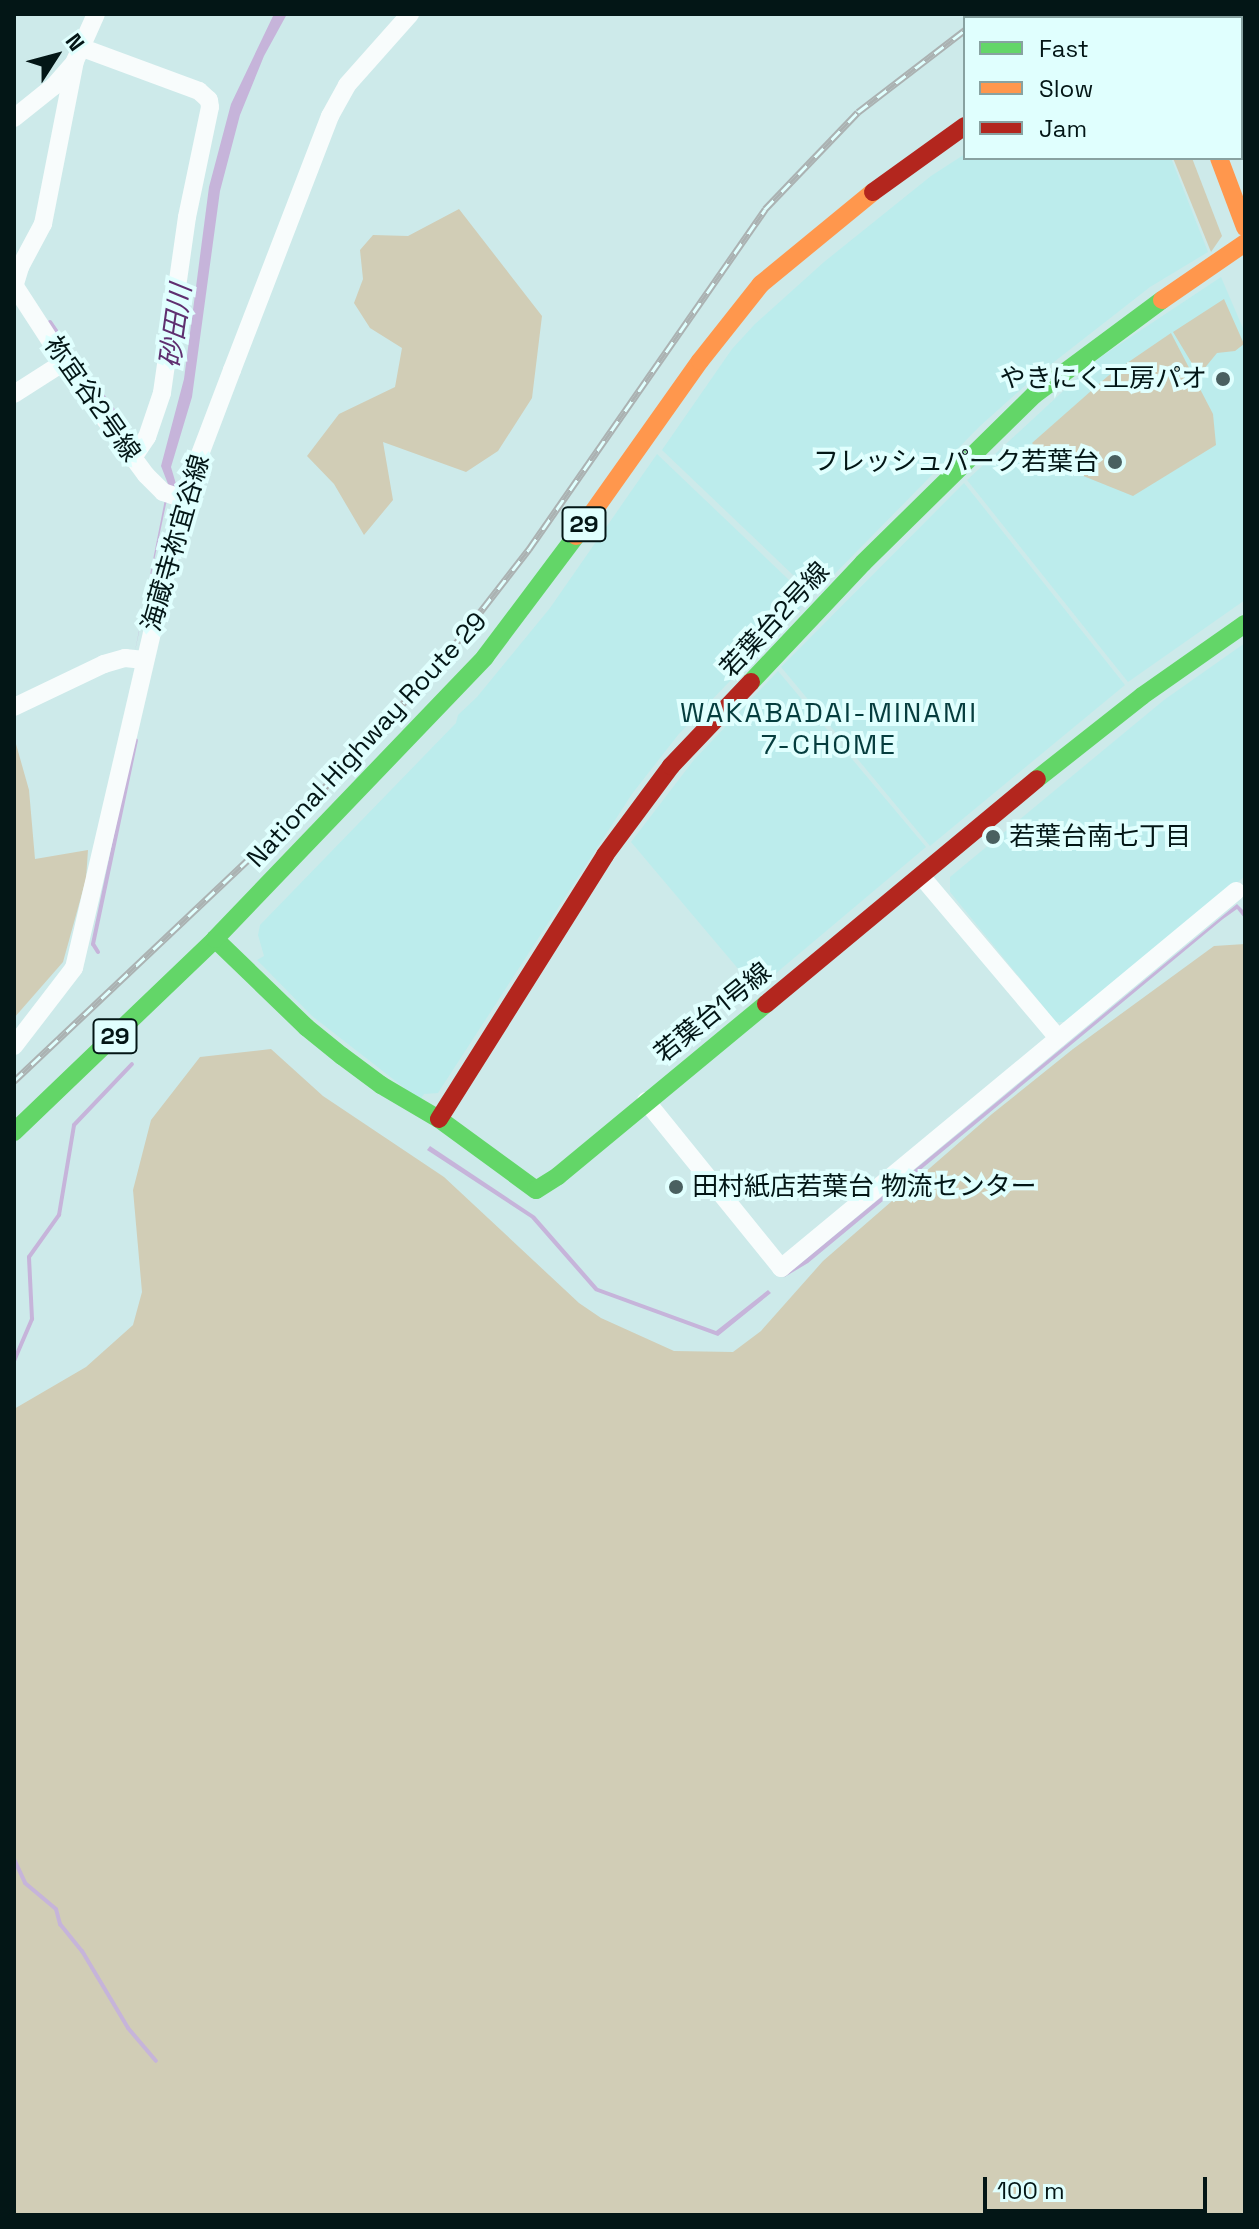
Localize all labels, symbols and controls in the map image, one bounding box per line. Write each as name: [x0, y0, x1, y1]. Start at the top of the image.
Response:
north arrow: [16, 16, 96, 96]
legend: [963, 16, 1243, 160]
text: N: [60, 28, 91, 56]
text: Fast: [1039, 33, 1089, 64]
text: Slow: [1039, 73, 1093, 104]
text: Jam: [1039, 113, 1087, 144]
water label: 砂田川: [153, 282, 197, 370]
street label: 祢宜谷2号線: [37, 330, 147, 468]
place label: やきにく工房パオ: [999, 363, 1207, 395]
marker: やきにく工房パオ: [1214, 370, 1232, 388]
place label: フレッシュパーク若葉台: [813, 446, 1099, 478]
street label: 海蔵寺祢宜谷線: [136, 451, 216, 635]
marker: フレッシュパーク若葉台: [1106, 453, 1124, 471]
road number: 29: [560, 504, 608, 544]
street label: 若葉台2号線: [714, 556, 836, 684]
street label: National Highway Route 29: [241, 606, 493, 874]
district label: WAKABADAI-MINAMI 7-CHOME: [680, 695, 978, 761]
place label: 若葉台南七丁目: [1009, 821, 1191, 853]
marker: 若葉台南七丁目: [984, 828, 1002, 846]
street label: 若葉台1号線: [648, 957, 778, 1069]
road number: 29: [91, 1016, 139, 1056]
place label: 田村紙店若葉台 物流センター: [692, 1171, 1037, 1203]
marker: 田村紙店若葉台 物流センター: [667, 1178, 685, 1196]
scale bar: [987, 2161, 1211, 2211]
text: 100 m: [997, 2175, 1065, 2206]

